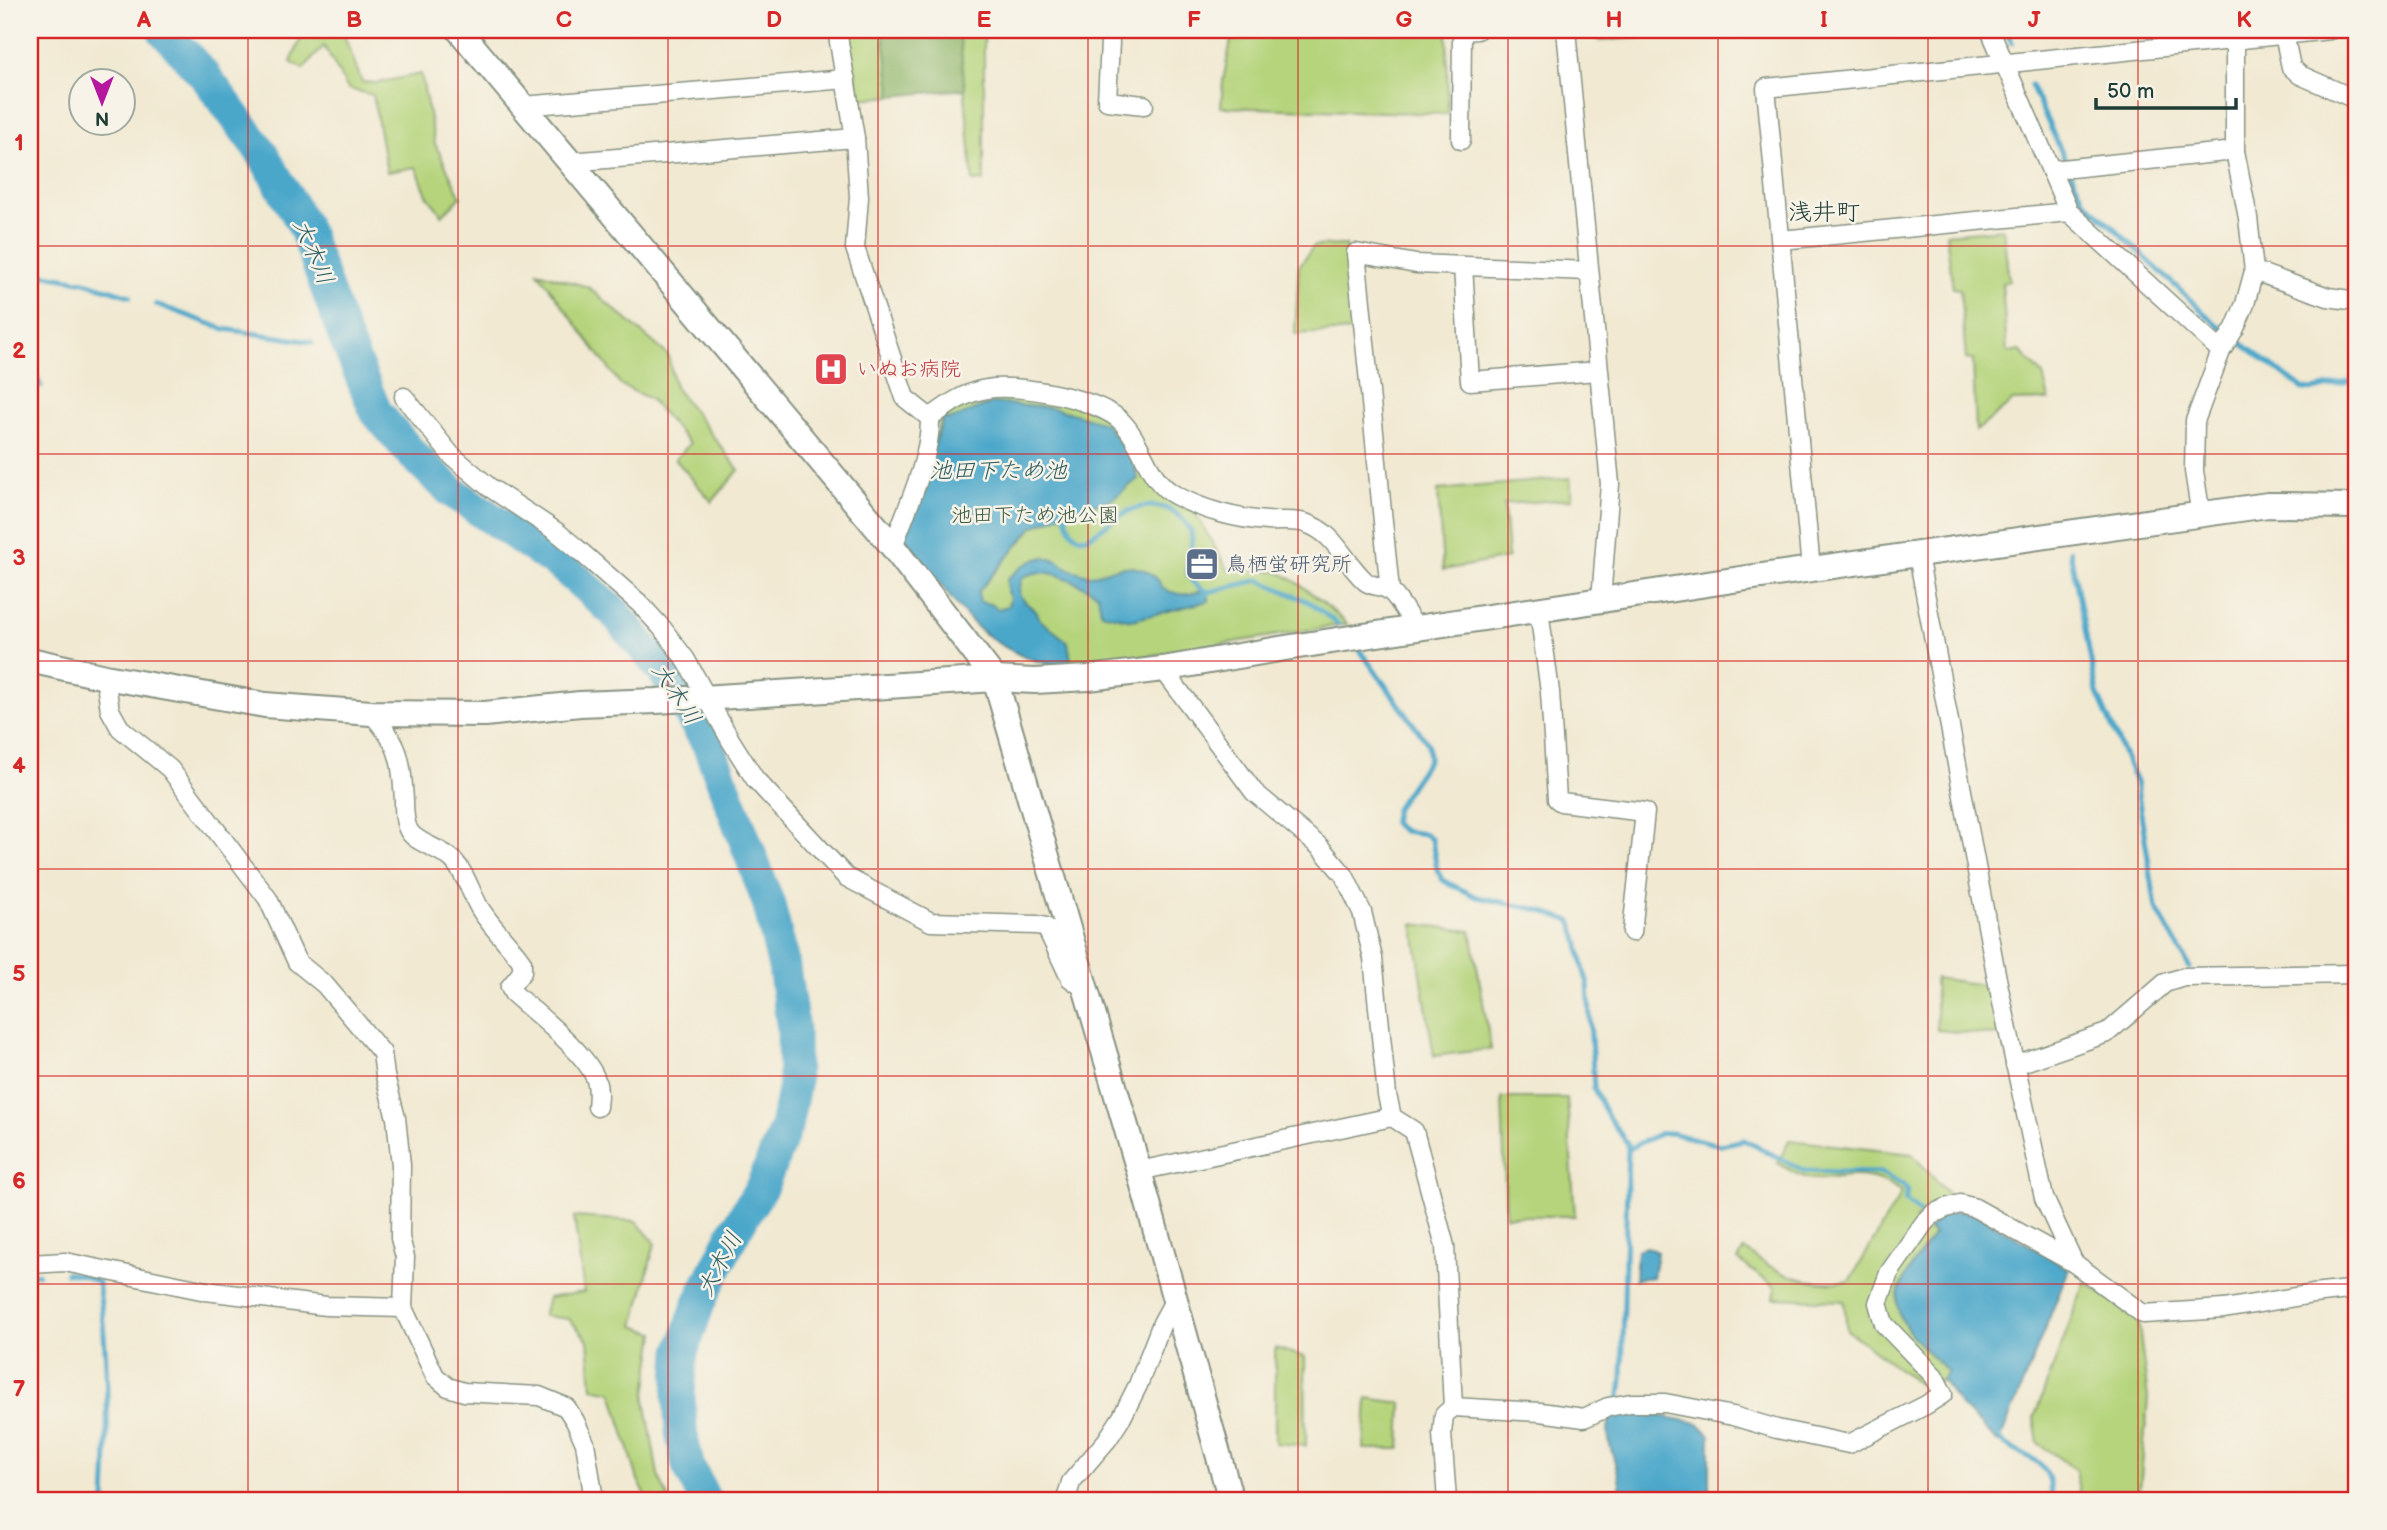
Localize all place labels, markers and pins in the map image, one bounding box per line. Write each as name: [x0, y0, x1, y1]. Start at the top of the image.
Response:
hospital icon: いぬお病院: [812, 350, 850, 388]
place label: いぬお病院: [856, 357, 961, 382]
office icon: 鳥栖蛍研究所: [1183, 545, 1221, 583]
place label: 鳥栖蛍研究所: [1226, 552, 1352, 577]

